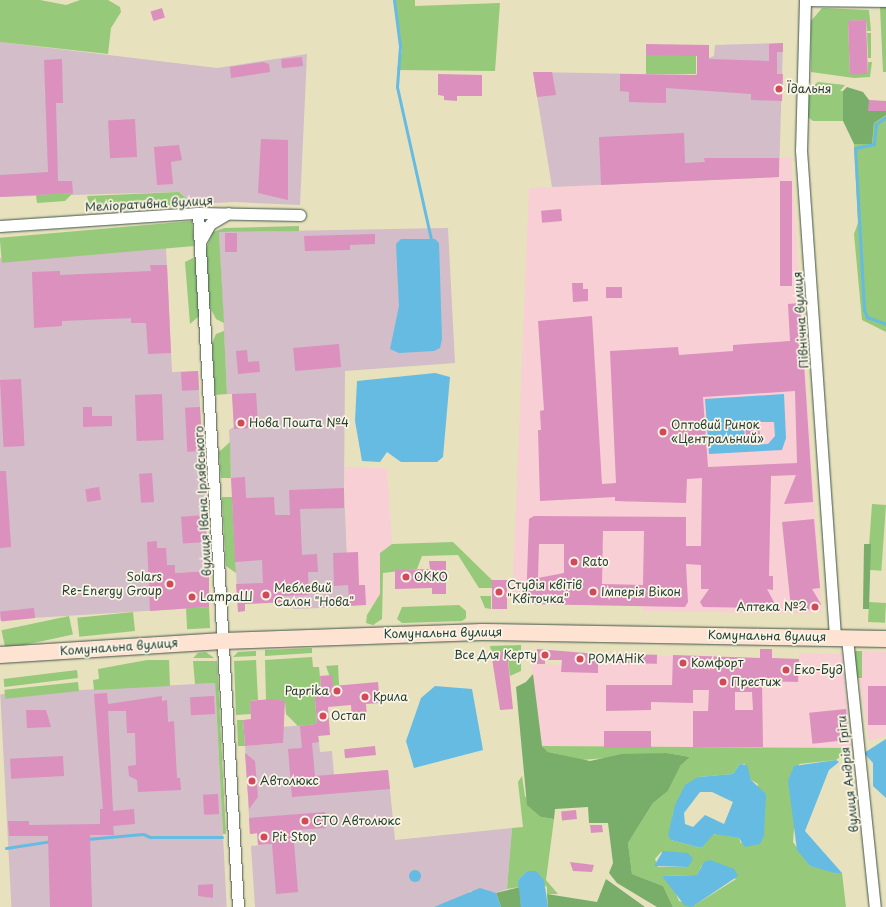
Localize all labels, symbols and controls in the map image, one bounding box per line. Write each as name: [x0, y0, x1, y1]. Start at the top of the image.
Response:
place label: Їдальня: [787, 82, 832, 96]
marker: Їдальня: [774, 84, 784, 94]
street label: Меліоративна вулиця: [84, 193, 214, 215]
street label: Північна вулиця: [790, 271, 812, 369]
place label: Нова Пошта №4: [249, 416, 350, 430]
marker: Нова Пошта №4: [236, 418, 246, 428]
place label: Оптовий Ринок «Центральний»: [671, 418, 764, 446]
street label: вулиця Івана Ірлявського: [192, 425, 214, 577]
marker: Оптовий Ринок «Центральний»: [658, 427, 668, 437]
place label: Rato: [582, 555, 609, 569]
marker: Rato: [569, 557, 579, 567]
place label: Solars Re-Energy Group: [61, 570, 162, 598]
place label: ОККО: [414, 570, 448, 584]
marker: ОККО: [401, 572, 411, 582]
place label: Студія квітів "Квіточка": [507, 578, 582, 606]
marker: Solars Re-Energy Group: [165, 579, 175, 589]
place label: Меблевий Салон "Нова": [274, 581, 354, 609]
place label: Імперія Вікон: [601, 585, 681, 599]
marker: Студія квітів "Квіточка": [494, 587, 504, 597]
marker: Імперія Вікон: [588, 587, 598, 597]
place label: LampaШ: [200, 590, 253, 604]
marker: Меблевий Салон "Нова": [261, 590, 271, 600]
marker: LampaШ: [187, 592, 197, 602]
place label: Аптека №2: [737, 600, 807, 614]
marker: Аптека №2: [810, 602, 820, 612]
street label: Комунальна вулиця: [383, 625, 503, 641]
street label: Комунальна вулиця: [707, 628, 827, 644]
street label: Комунальна вулиця: [59, 636, 179, 658]
place label: Все Для Керту: [453, 648, 537, 662]
marker: Все Для Керту: [540, 650, 550, 660]
place label: РОМАНіК: [588, 652, 644, 666]
marker: РОМАНіК: [575, 654, 585, 664]
place label: Комфорт: [691, 656, 743, 670]
marker: Комфорт: [678, 658, 688, 668]
place label: Еко-Буд: [794, 663, 843, 677]
marker: Еко-Буд: [781, 665, 791, 675]
place label: Престиж: [731, 675, 781, 689]
marker: Престиж: [718, 677, 728, 687]
place label: Paprika: [285, 684, 329, 698]
marker: Paprika: [332, 686, 342, 696]
place label: Крила: [373, 690, 408, 704]
marker: Крила: [360, 692, 370, 702]
place label: Остап: [331, 709, 366, 723]
marker: Остап: [318, 711, 328, 721]
street label: вулиця Андрія Гріги: [835, 715, 861, 833]
place label: Автолюкс: [260, 774, 319, 788]
marker: Автолюкс: [247, 776, 257, 786]
place label: СТО Автолюкс: [313, 814, 402, 828]
marker: СТО Автолюкс: [300, 816, 310, 826]
place label: Pit Stop: [272, 830, 317, 844]
marker: Pit Stop: [259, 832, 269, 842]

